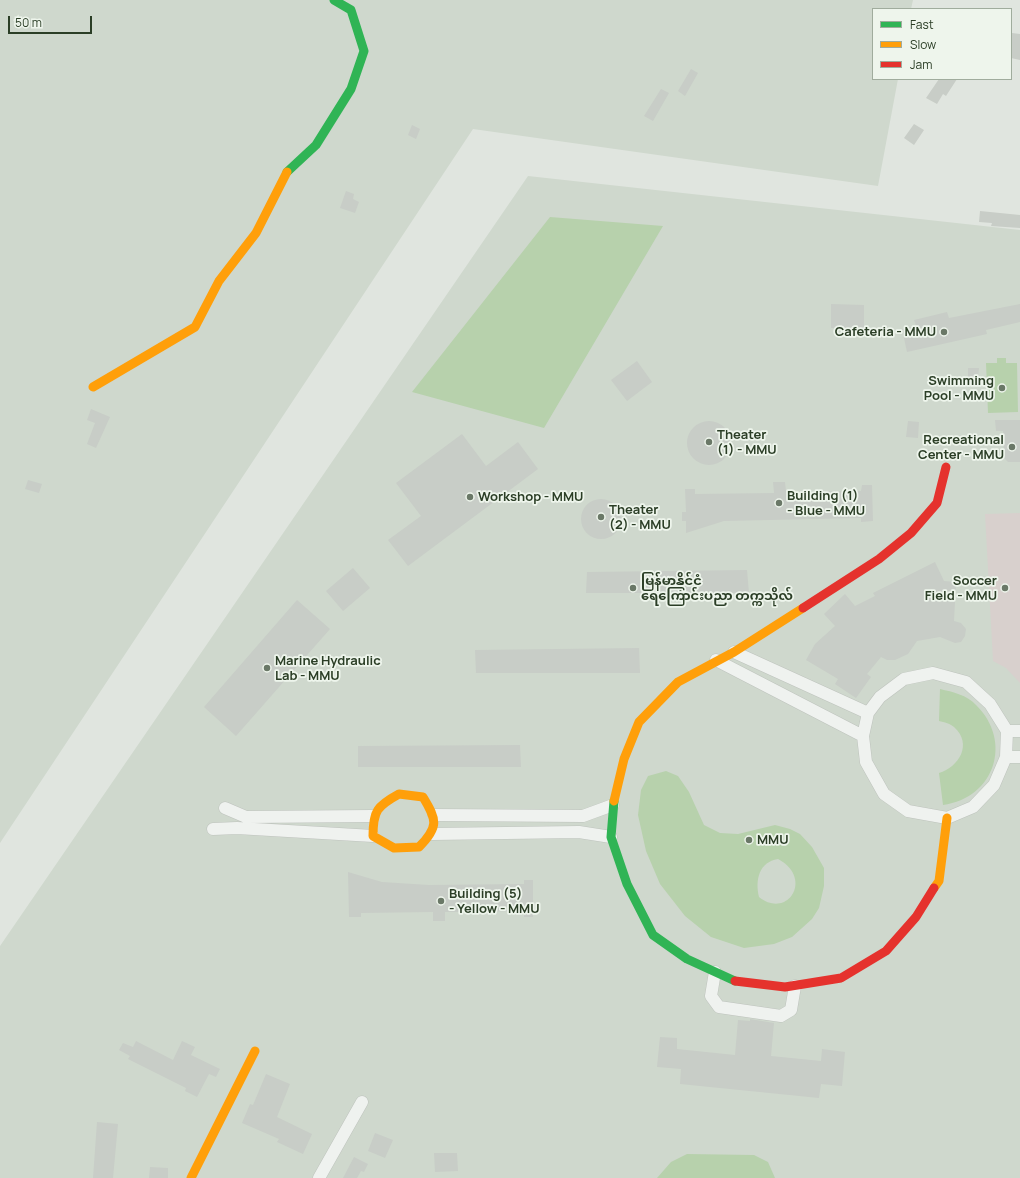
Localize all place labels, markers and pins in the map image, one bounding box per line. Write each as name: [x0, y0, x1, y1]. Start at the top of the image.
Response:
place label: Cafeteria - MMU: [835, 324, 936, 340]
marker: Cafeteria - MMU: [939, 327, 949, 337]
place label: Swimming Pool - MMU: [924, 373, 994, 404]
marker: Swimming Pool - MMU: [997, 383, 1007, 393]
place label: Theater (1) - MMU: [717, 427, 777, 458]
place label: Recreational Center - MMU: [918, 432, 1004, 463]
marker: Theater (1) - MMU: [704, 437, 714, 447]
marker: Recreational Center - MMU: [1007, 442, 1017, 452]
place label: Building (1) - Blue - MMU: [787, 488, 865, 519]
place label: Workshop - MMU: [478, 489, 583, 505]
marker: Workshop - MMU: [465, 492, 475, 502]
marker: Building (1) - Blue - MMU: [774, 498, 784, 508]
place label: Theater (2) - MMU: [609, 502, 671, 533]
marker: Theater (2) - MMU: [596, 512, 606, 522]
place label: မြန်မာနိုင်ငံ ရေကြောင်းပညာ တက္ကသိုလ်: [641, 573, 793, 604]
place label: Soccer Field - MMU: [925, 573, 997, 604]
marker: မြန်မာနိုင်ငံ ရေကြောင်းပညာ တက္ကသိုလ်: [628, 583, 638, 593]
marker: Soccer Field - MMU: [1000, 583, 1010, 593]
place label: Marine Hydraulic Lab - MMU: [275, 653, 381, 684]
marker: Marine Hydraulic Lab - MMU: [262, 663, 272, 673]
place label: MMU: [757, 832, 789, 848]
marker: MMU: [744, 835, 754, 845]
place label: Building (5) - Yellow - MMU: [449, 886, 540, 917]
marker: Building (5) - Yellow - MMU: [436, 896, 446, 906]

